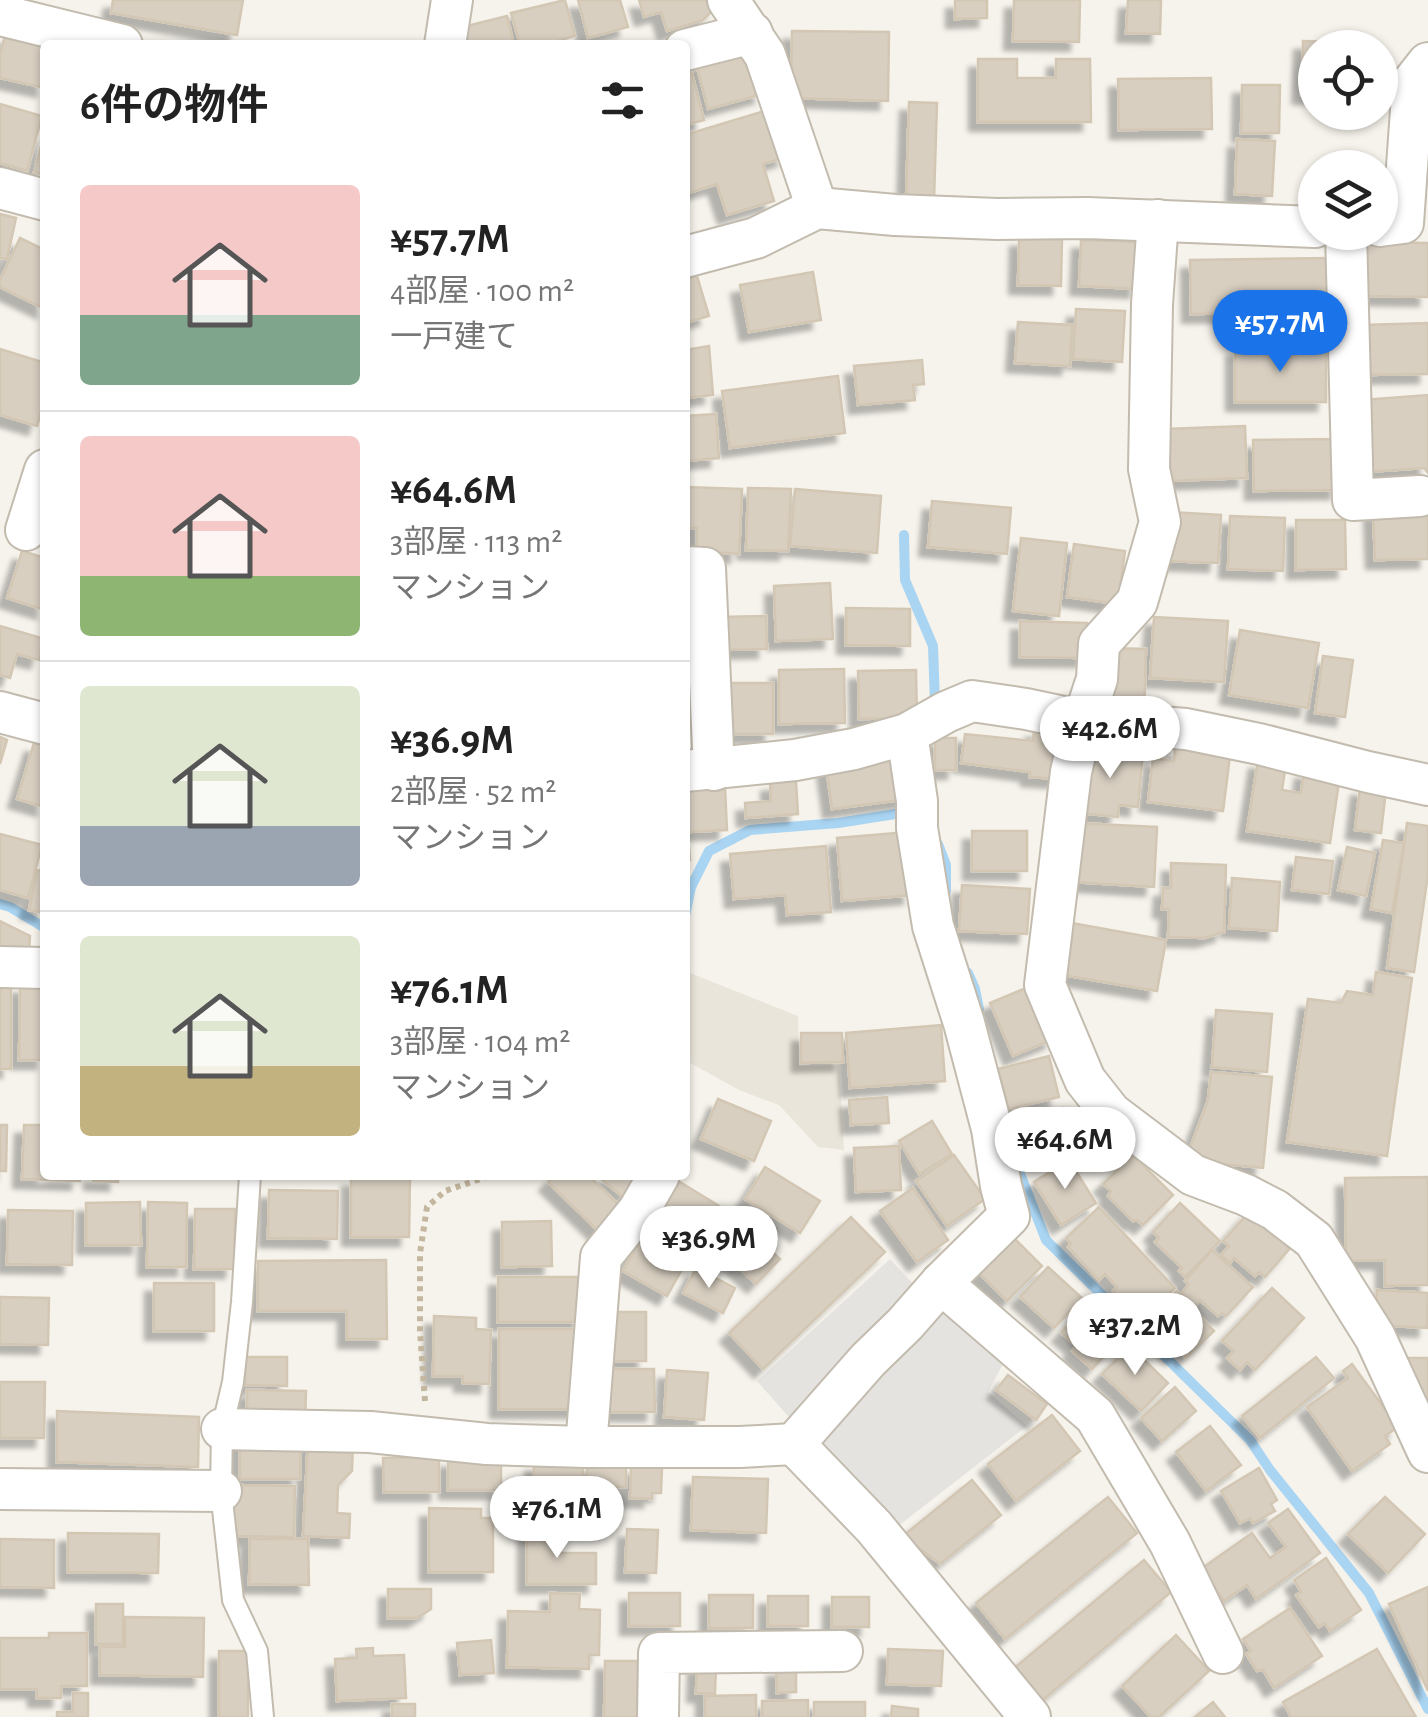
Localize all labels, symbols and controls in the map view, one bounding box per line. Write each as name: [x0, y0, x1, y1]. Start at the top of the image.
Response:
map controls: [1298, 30, 1398, 250]
button: locate: [1298, 30, 1398, 130]
icon: filters: [595, 73, 650, 128]
text: 6件の物件: [80, 85, 268, 127]
button: layers: [1298, 150, 1398, 250]
text: ¥57.7M: [390, 218, 510, 260]
icon: home: [160, 225, 280, 345]
text: 4部屋 · 100 m²: [390, 275, 574, 307]
pin: ¥57.7M: [1199, 290, 1361, 375]
text: ¥57.7M: [1234, 306, 1326, 338]
text: 一戸建て: [390, 321, 518, 353]
text: ¥64.6M: [390, 469, 517, 511]
icon: home: [160, 476, 280, 596]
text: 3部屋 · 113 m²: [390, 526, 562, 558]
text: マンション: [390, 572, 550, 604]
pin: ¥42.6M: [1029, 696, 1191, 781]
text: ¥42.6M: [1062, 712, 1158, 744]
text: ¥36.9M: [390, 719, 514, 761]
icon: home: [160, 726, 280, 846]
text: 2部屋 · 52 m²: [390, 776, 556, 808]
text: マンション: [390, 822, 550, 854]
text: ¥76.1M: [390, 969, 509, 1011]
icon: home: [160, 976, 280, 1096]
text: 3部屋 · 104 m²: [390, 1026, 570, 1058]
text: マンション: [390, 1072, 550, 1104]
pin: ¥64.6M: [984, 1107, 1146, 1192]
text: ¥64.6M: [1017, 1123, 1113, 1155]
pin: ¥36.9M: [628, 1206, 790, 1291]
text: ¥36.9M: [662, 1222, 756, 1254]
pin: ¥37.2M: [1054, 1293, 1216, 1378]
text: ¥37.2M: [1089, 1309, 1181, 1341]
pin: ¥76.1M: [476, 1476, 638, 1561]
text: ¥76.1M: [512, 1492, 602, 1524]

